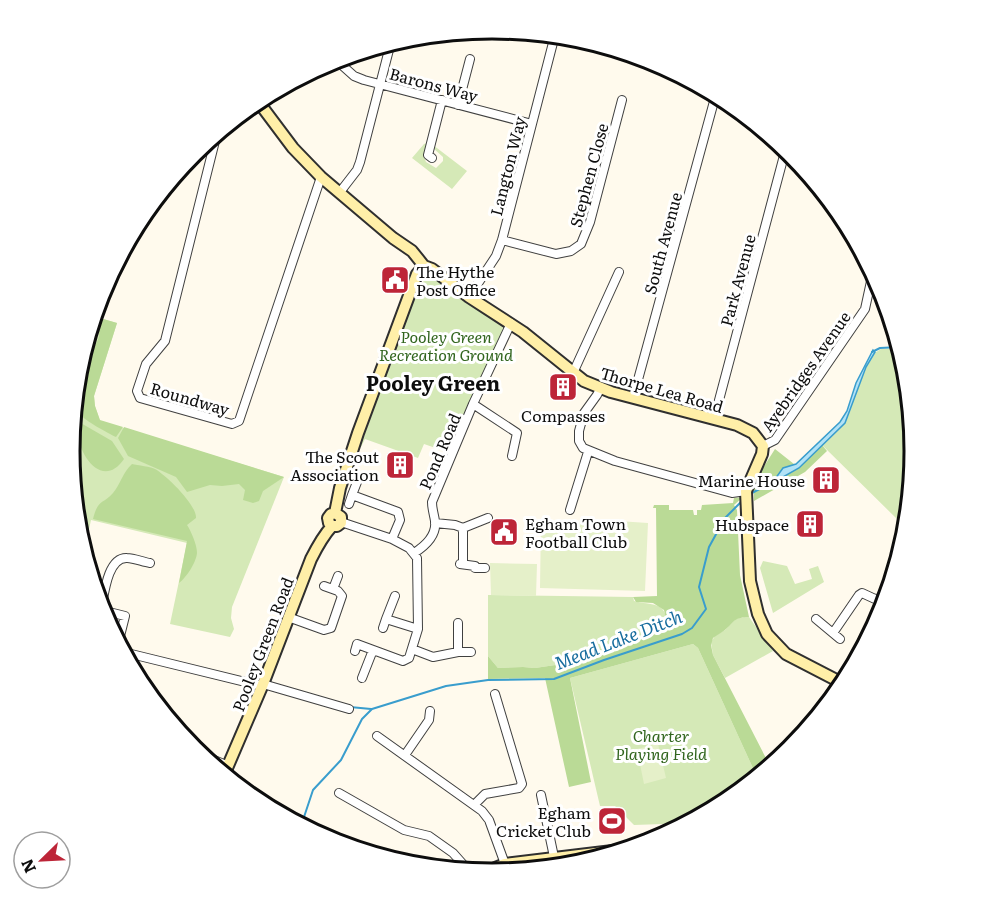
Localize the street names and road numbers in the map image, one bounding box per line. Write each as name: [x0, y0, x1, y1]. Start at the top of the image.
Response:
street label: Barons Way: [387, 61, 482, 108]
street label: Langton Way: [483, 113, 531, 218]
street label: Stephen Close: [563, 120, 613, 230]
street label: South Avenue: [637, 189, 687, 297]
street label: Park Avenue: [713, 231, 761, 329]
street label: Ayebridges Avenue: [754, 306, 856, 436]
street label: Thorpe Lea Road: [598, 360, 727, 418]
street label: Roundway: [148, 375, 233, 421]
street label: Pond Road: [412, 409, 466, 493]
street label: Pooley Green Road: [225, 573, 299, 715]

